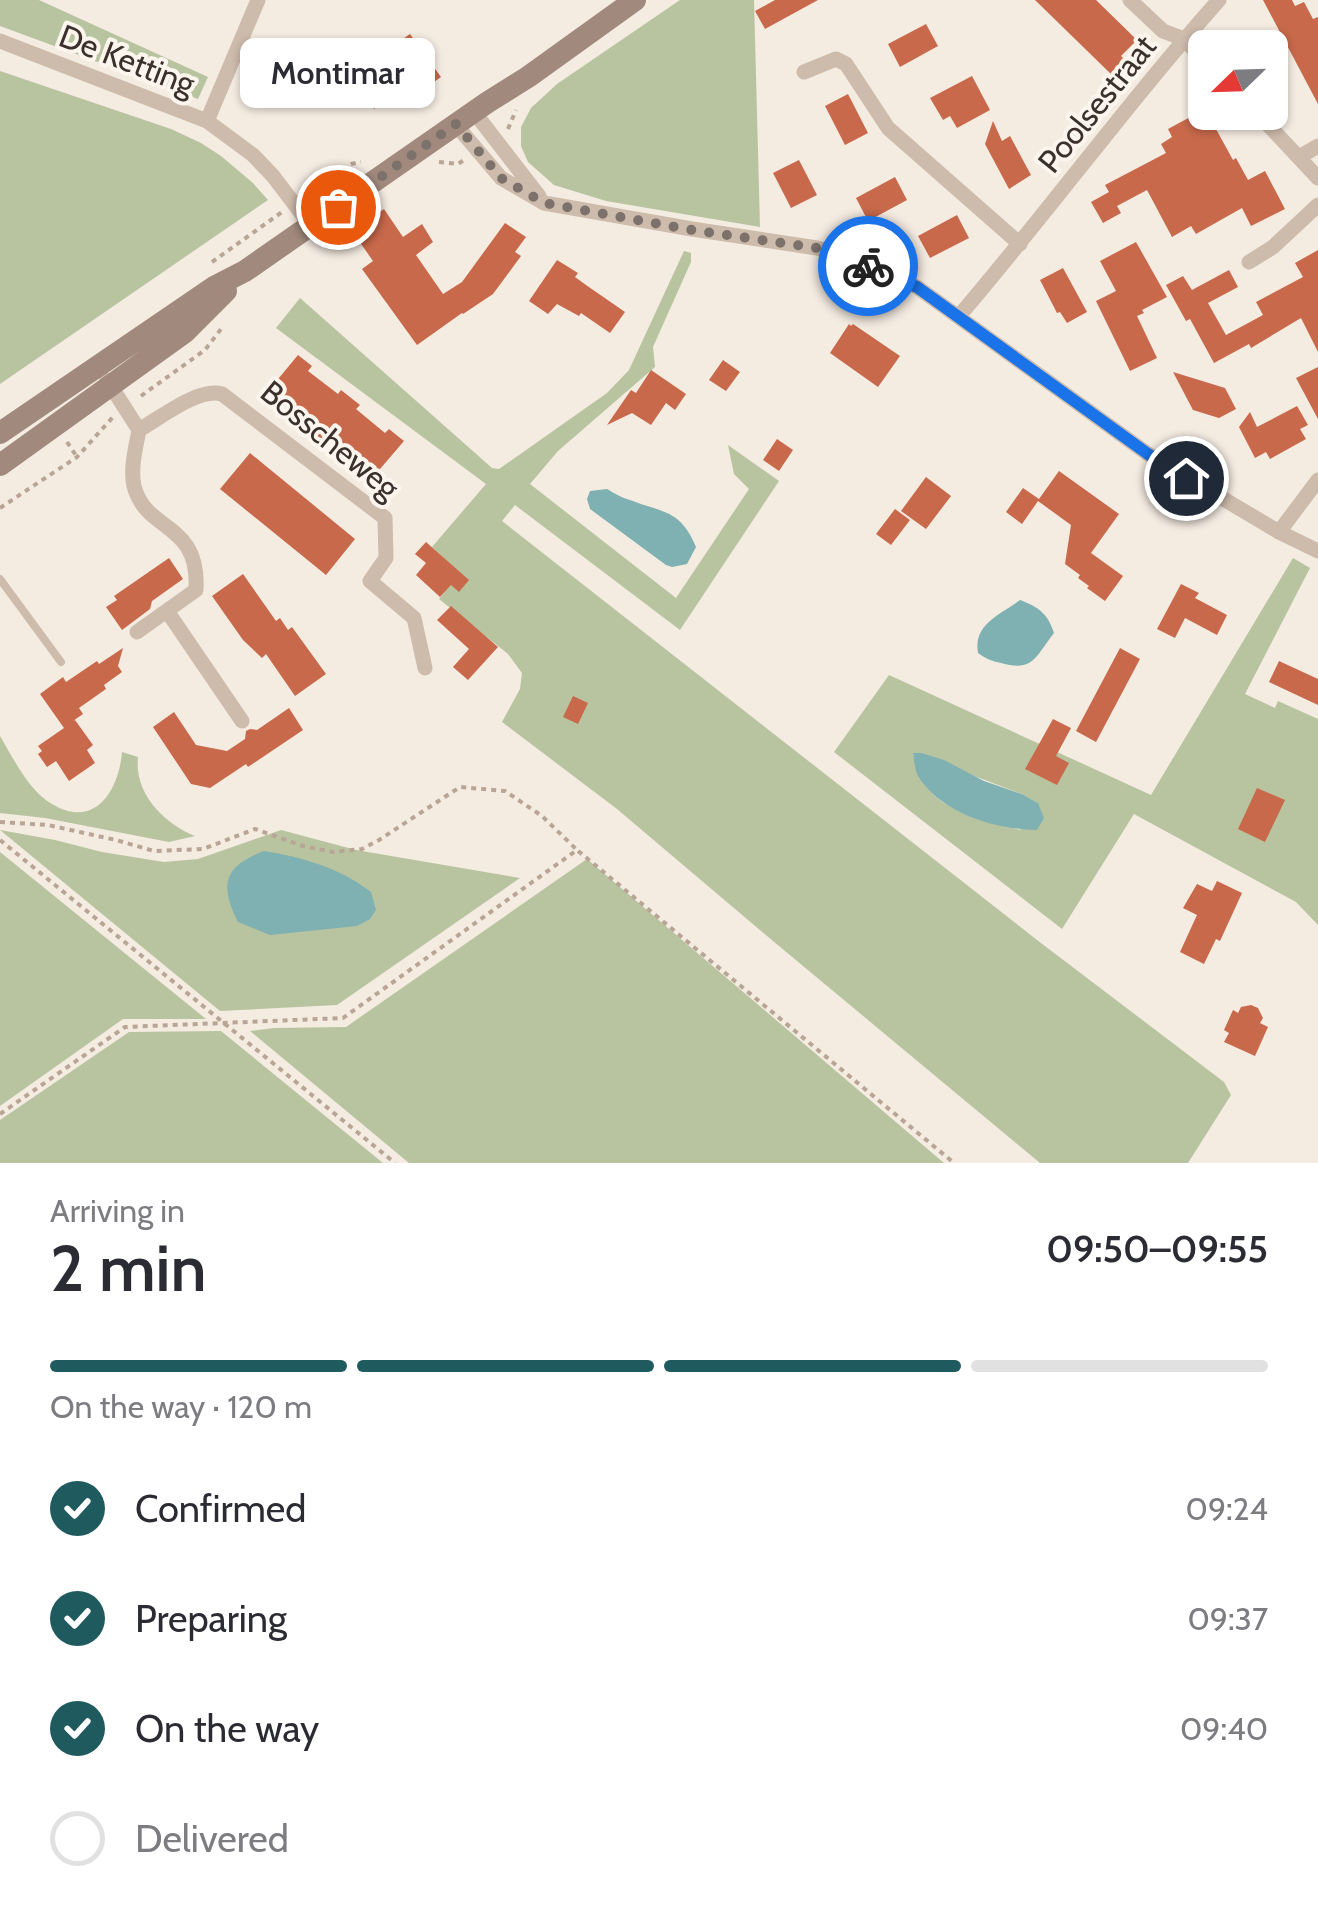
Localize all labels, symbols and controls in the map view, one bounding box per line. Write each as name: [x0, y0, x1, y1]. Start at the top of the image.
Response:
street label: De Ketting: [54, 16, 202, 104]
street label: Poolsestraat: [1029, 27, 1164, 180]
north arrow: [1188, 30, 1288, 130]
map controls: [1188, 30, 1288, 130]
callout: Montimar: [240, 37, 436, 107]
text: Montimar: [271, 53, 404, 92]
pin: [296, 165, 381, 250]
icon: bag: [311, 180, 366, 235]
courier: [818, 216, 918, 316]
icon: bike: [841, 239, 896, 294]
street label: Bosscheweg: [253, 372, 408, 508]
pin: [1144, 436, 1229, 521]
icon: home: [1159, 451, 1214, 506]
text: Arriving in: [50, 1191, 185, 1230]
text: 09:50–09:55: [1046, 1225, 1268, 1272]
text: 2 min: [50, 1228, 207, 1307]
text: On the way · 120 m: [50, 1387, 312, 1426]
icon: check: [50, 1481, 105, 1536]
text: Confirmed: [135, 1485, 306, 1532]
text: 09:24: [1186, 1489, 1268, 1528]
icon: check: [50, 1591, 105, 1646]
text: Preparing: [135, 1595, 287, 1642]
text: 09:37: [1187, 1599, 1268, 1638]
icon: check: [50, 1701, 105, 1756]
text: On the way: [135, 1705, 319, 1752]
text: 09:40: [1180, 1709, 1268, 1748]
text: Delivered: [135, 1815, 289, 1862]

